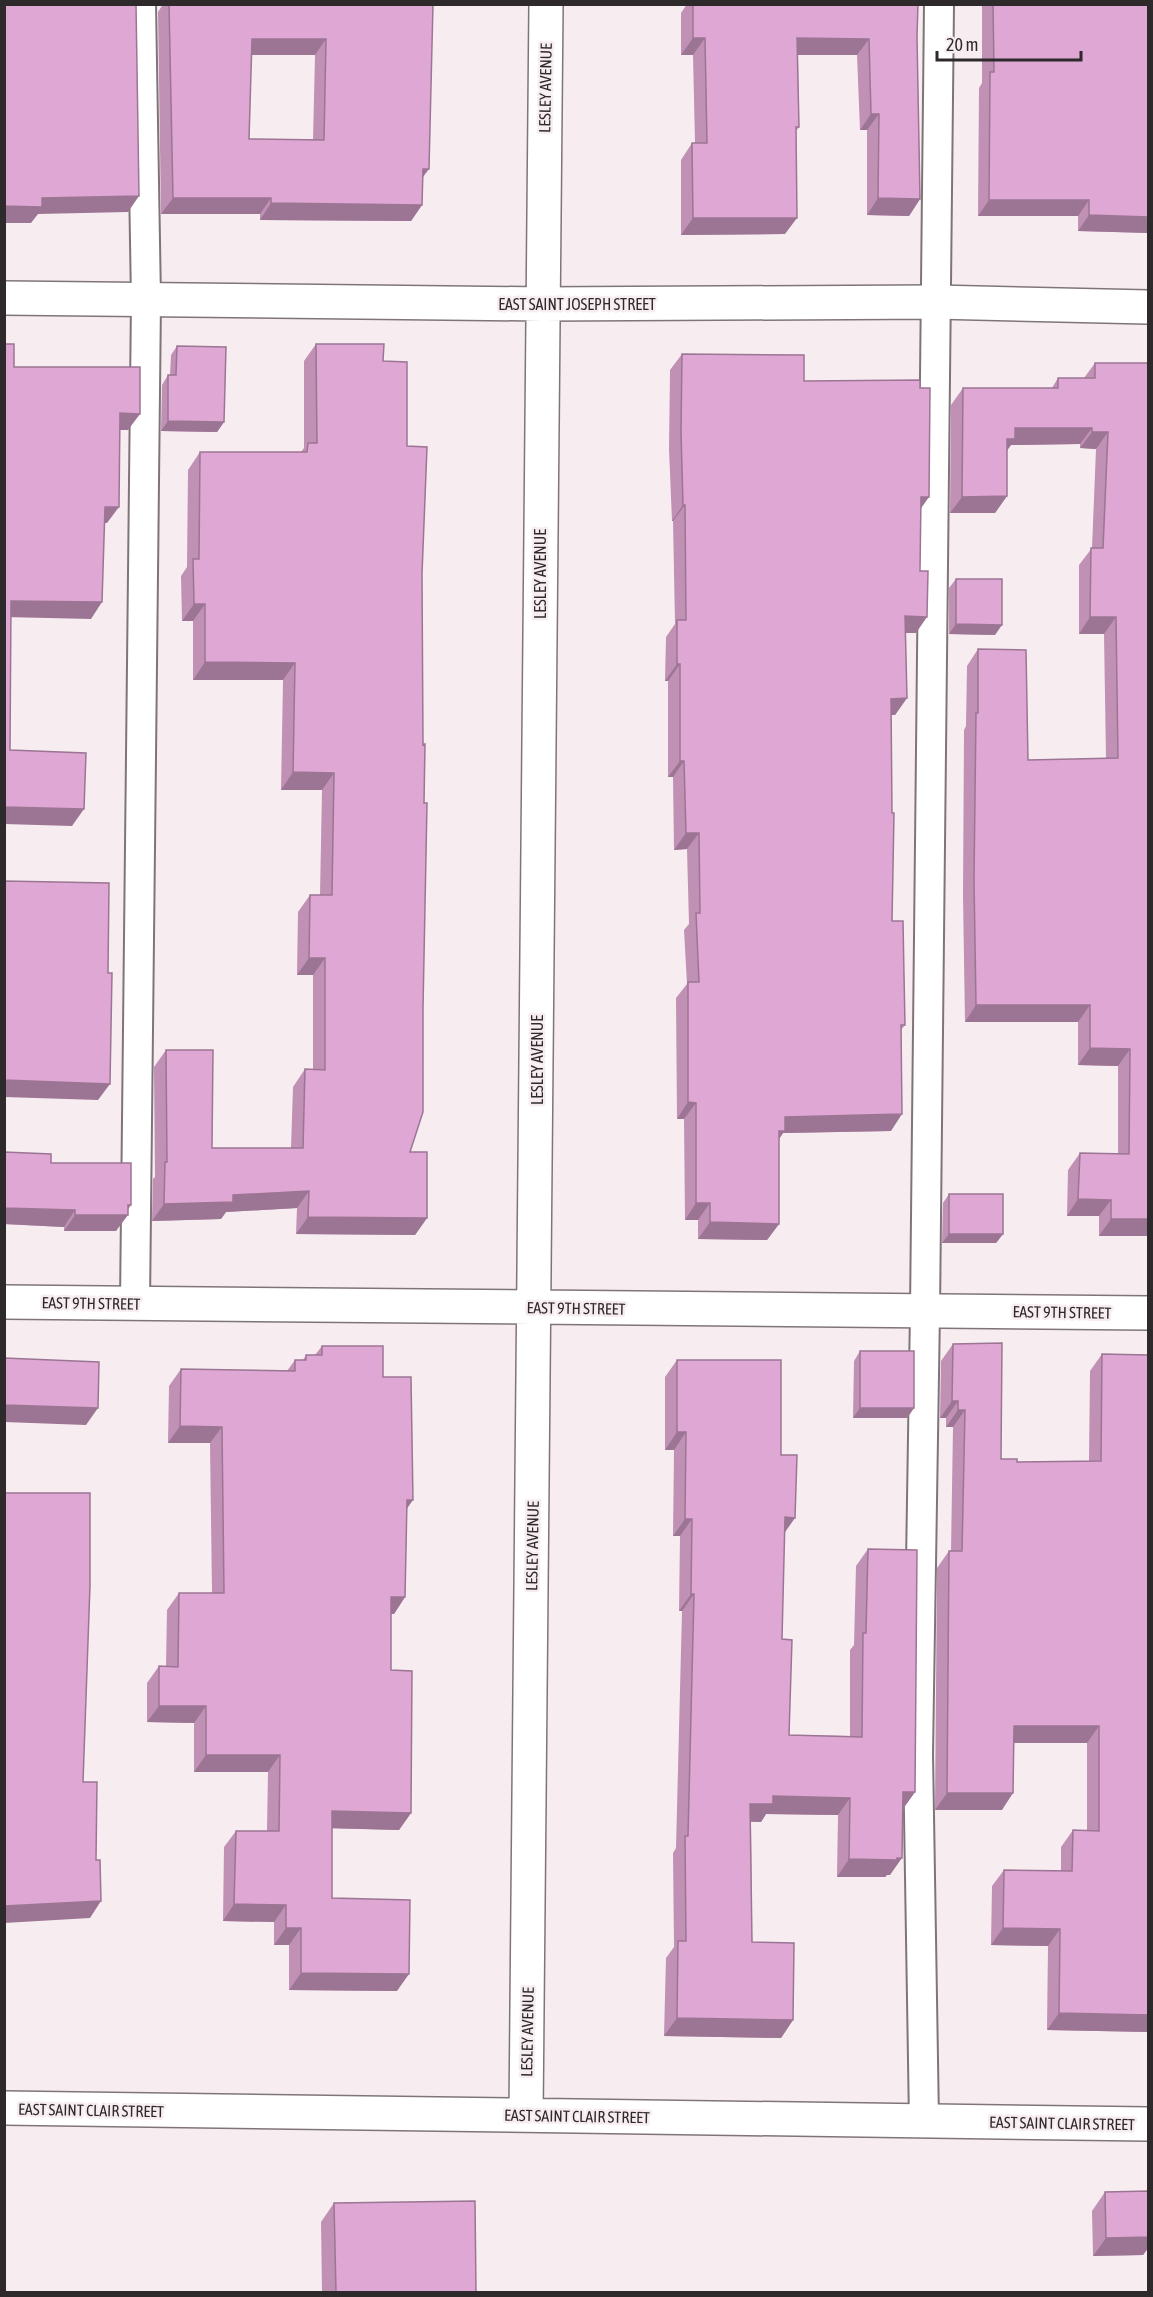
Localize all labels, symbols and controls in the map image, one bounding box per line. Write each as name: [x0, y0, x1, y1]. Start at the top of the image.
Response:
scale bar: [937, 24, 1081, 62]
text: 20 m: [946, 34, 978, 55]
street label: LESLEY AVENUE: [535, 43, 555, 133]
street label: EAST SAINT JOSEPH STREET: [498, 295, 656, 313]
street label: LESLEY AVENUE: [531, 529, 549, 619]
street label: LESLEY AVENUE: [528, 1015, 546, 1105]
street label: EAST 9TH STREET: [41, 1293, 141, 1313]
street label: EAST 9TH STREET: [526, 1298, 626, 1318]
street label: EAST 9TH STREET: [1012, 1302, 1112, 1322]
street label: LESLEY AVENUE: [522, 1501, 542, 1591]
street label: LESLEY AVENUE: [517, 1987, 537, 2077]
street label: EAST SAINT CLAIR STREET: [18, 2100, 164, 2120]
street label: EAST SAINT CLAIR STREET: [504, 2106, 650, 2126]
street label: EAST SAINT CLAIR STREET: [989, 2113, 1135, 2133]

